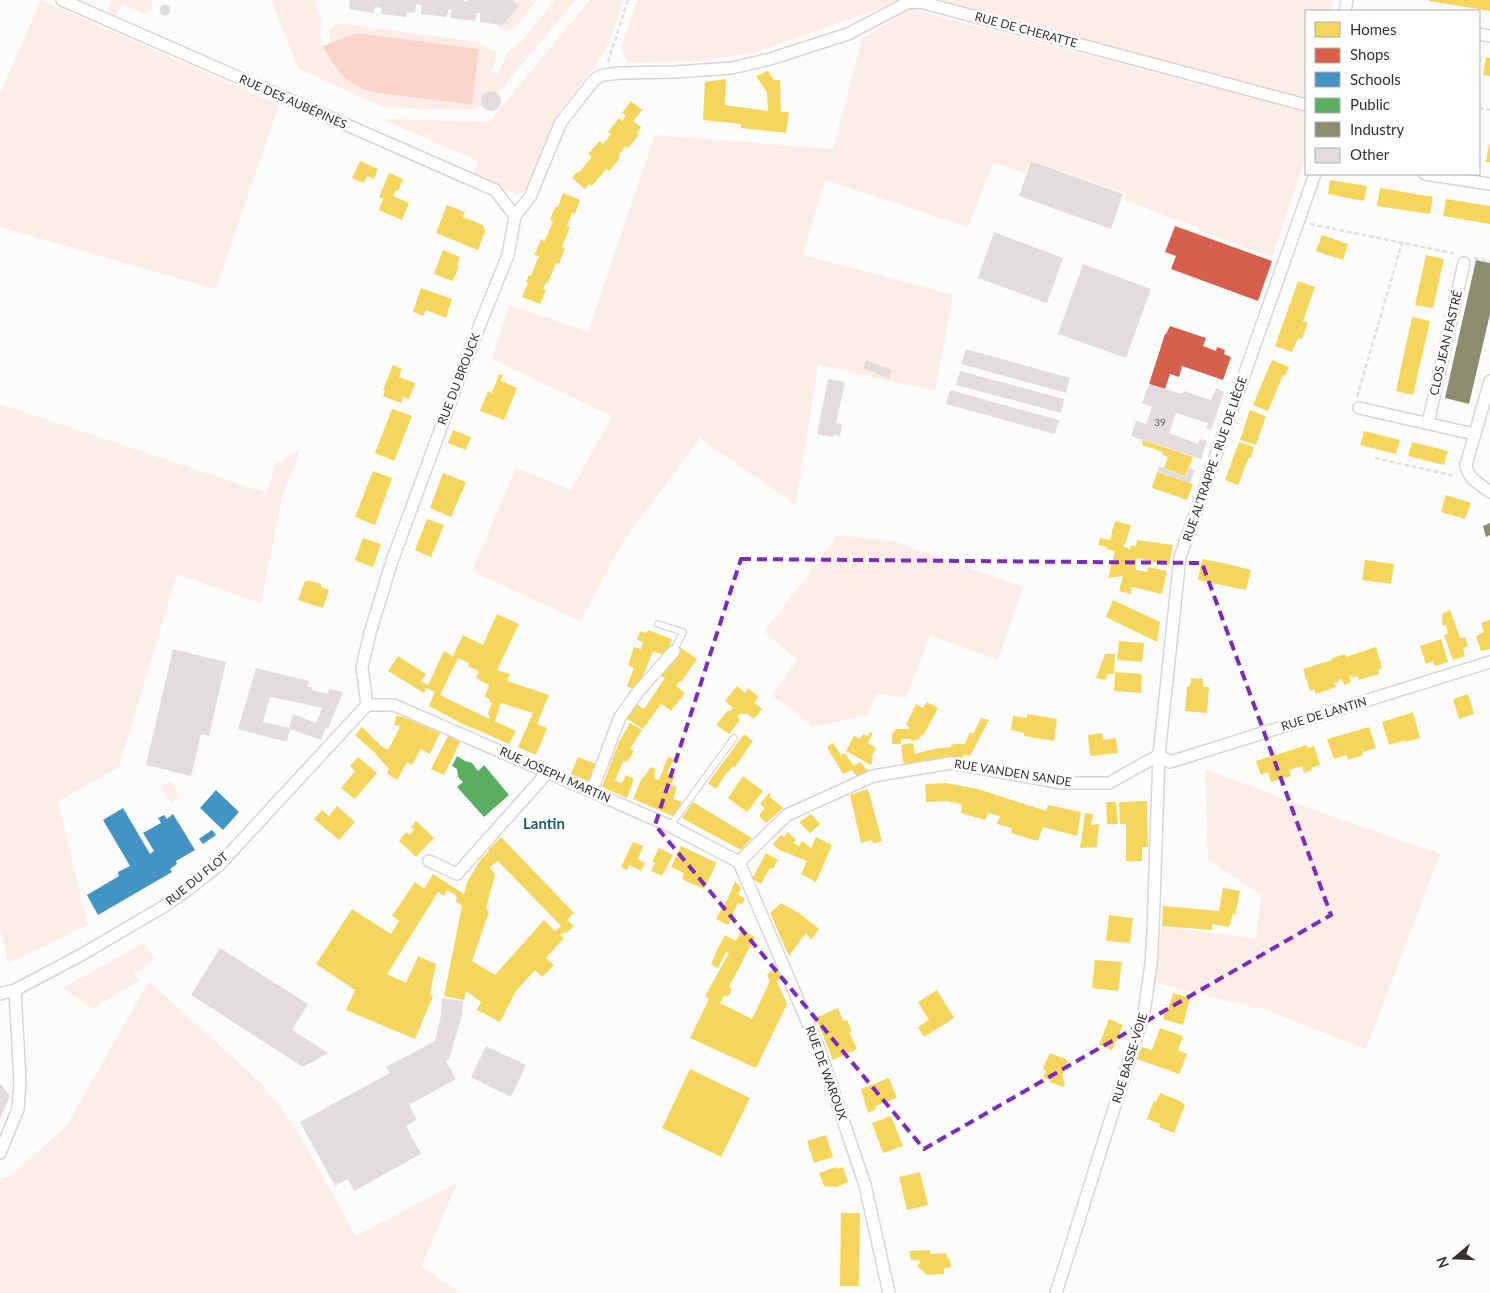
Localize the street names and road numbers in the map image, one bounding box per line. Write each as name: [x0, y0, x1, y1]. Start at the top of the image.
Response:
street label: RUE DE CHERATTE: [973, 9, 1079, 50]
street label: RUE DES AUBÉPINES: [237, 71, 349, 132]
street label: CLOS JEAN FASTRÉ: [1426, 289, 1465, 397]
street label: RUE DU BROUCK: [434, 331, 483, 427]
street label: RUE AL'TRAPPE - RUE DE LIÈGE: [1179, 374, 1250, 543]
street label: RUE DE LANTIN: [1279, 693, 1368, 734]
street label: RUE JOSEPH MARTIN: [498, 743, 613, 806]
street label: RUE VANDEN SANDE: [953, 756, 1073, 789]
street label: RUE DU FLOT: [162, 849, 231, 908]
street label: RUE BASSE-VOIE: [1109, 1011, 1150, 1105]
street label: RUE DE WAROUX: [803, 1024, 851, 1122]

